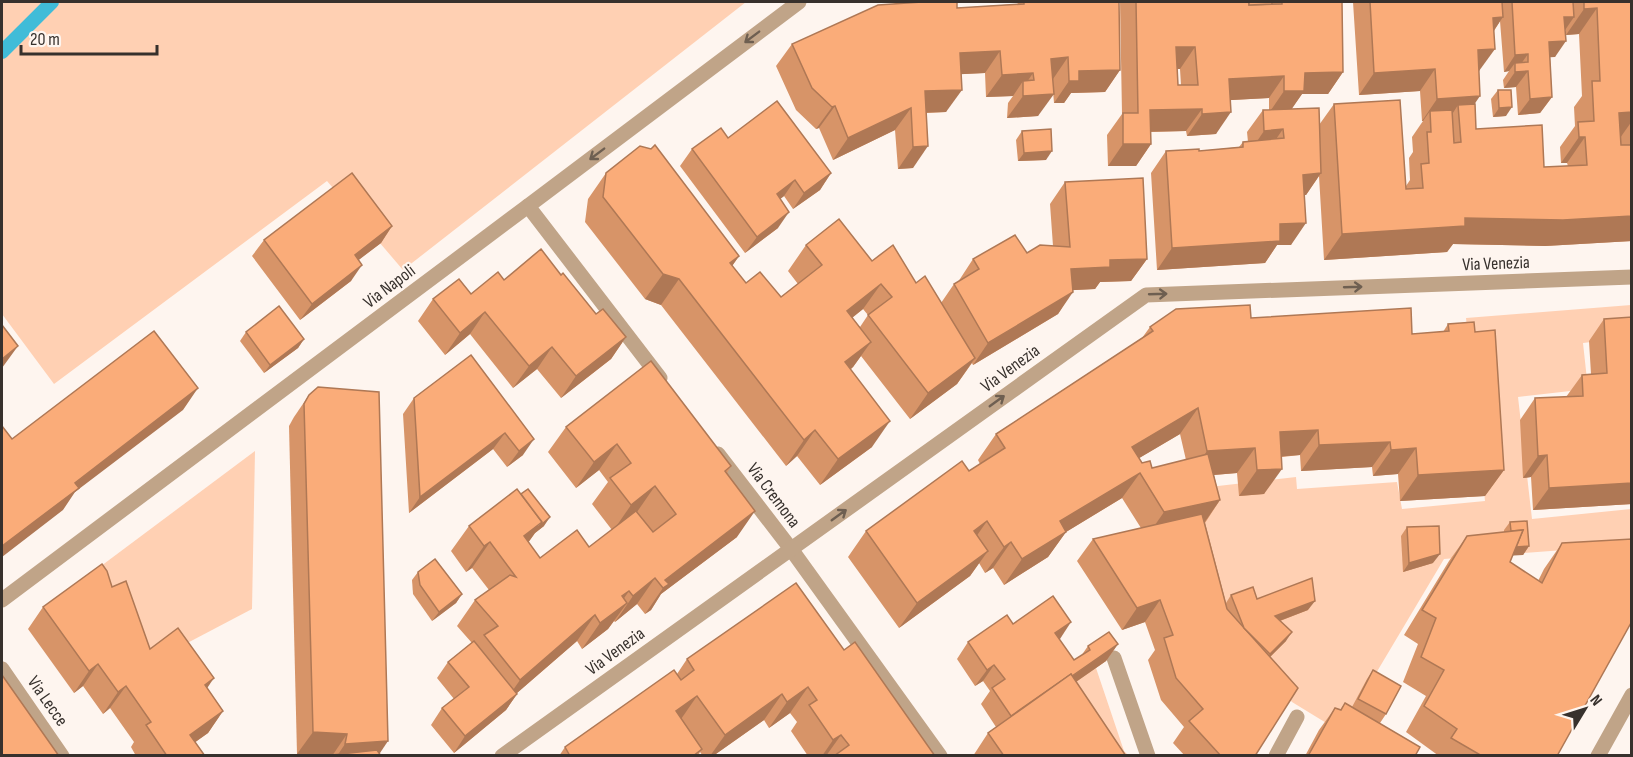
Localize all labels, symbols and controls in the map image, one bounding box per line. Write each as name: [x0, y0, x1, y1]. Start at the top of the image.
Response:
scale bar: [21, 18, 158, 56]
text: 20 m: [30, 29, 60, 50]
one-way arrow: [745, 30, 761, 43]
one-way arrow: [589, 148, 605, 161]
street label: Via Venezia: [1462, 252, 1530, 275]
street label: Via Napoli: [359, 260, 419, 313]
one-way arrow: [1342, 282, 1362, 293]
one-way arrow: [1147, 289, 1167, 300]
street label: Via Venezia: [977, 340, 1044, 397]
one-way arrow: [989, 395, 1005, 407]
street label: Via Cremona: [742, 459, 805, 532]
one-way arrow: [830, 509, 846, 521]
street label: Via Venezia: [582, 623, 649, 680]
street label: Via Lecce: [23, 672, 72, 730]
north arrow: [1555, 679, 1615, 739]
text: N: [1586, 691, 1606, 710]

